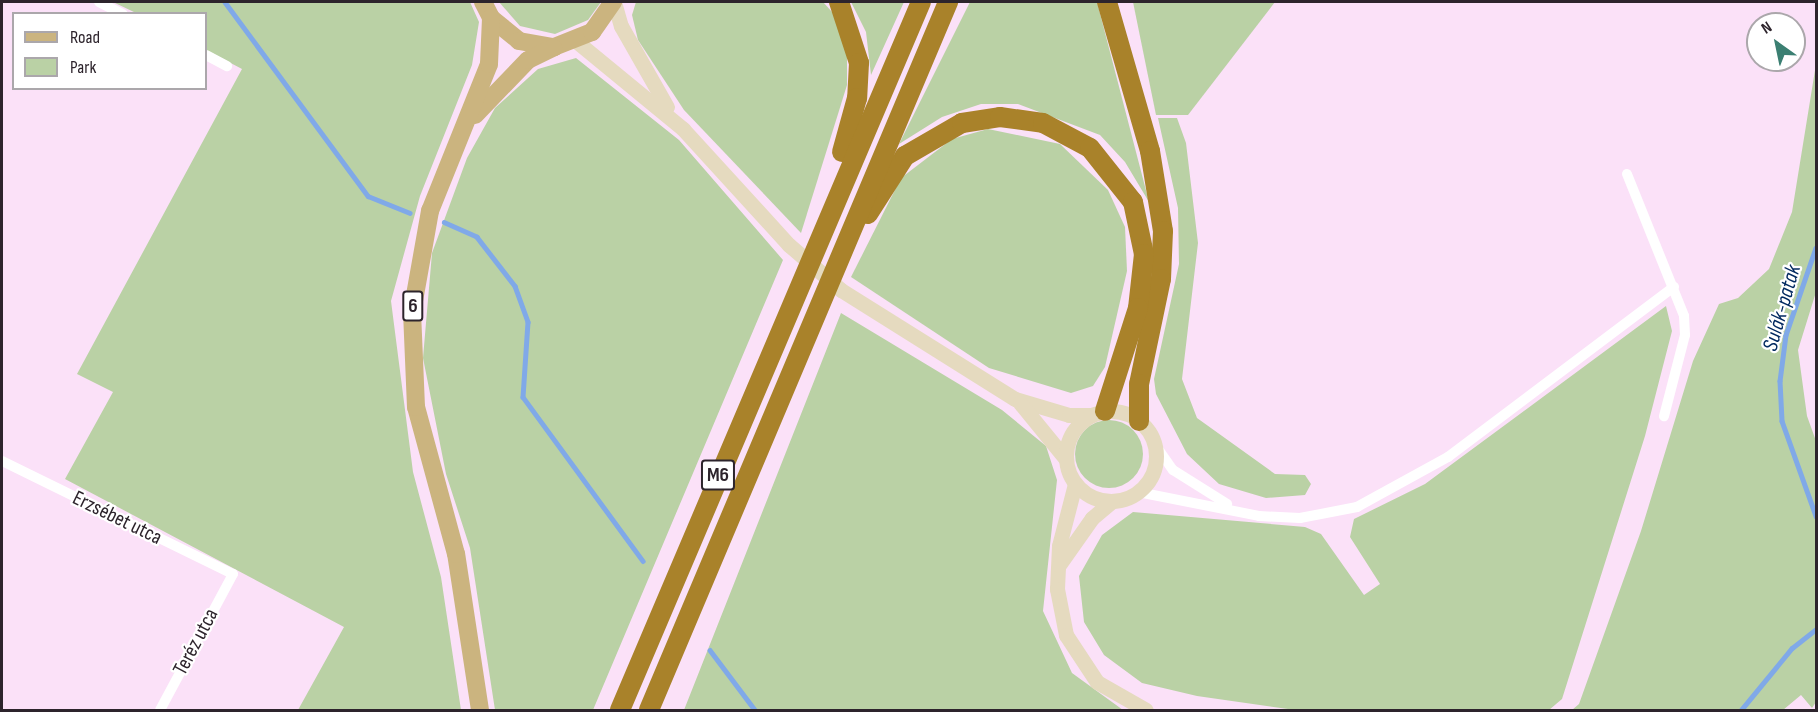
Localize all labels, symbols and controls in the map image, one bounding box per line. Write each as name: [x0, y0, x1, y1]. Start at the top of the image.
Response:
legend: [12, 12, 207, 90]
north arrow: [1746, 12, 1806, 72]
text: N: [1758, 18, 1776, 38]
text: Road: [70, 27, 100, 48]
text: Park: [70, 57, 96, 78]
water label: Sulák-patak: [1757, 262, 1807, 354]
road number: 6: [401, 289, 425, 323]
road number: M6: [700, 458, 736, 492]
street label: Erzsébet utca: [68, 486, 166, 550]
street label: Teréz utca: [168, 604, 224, 680]

